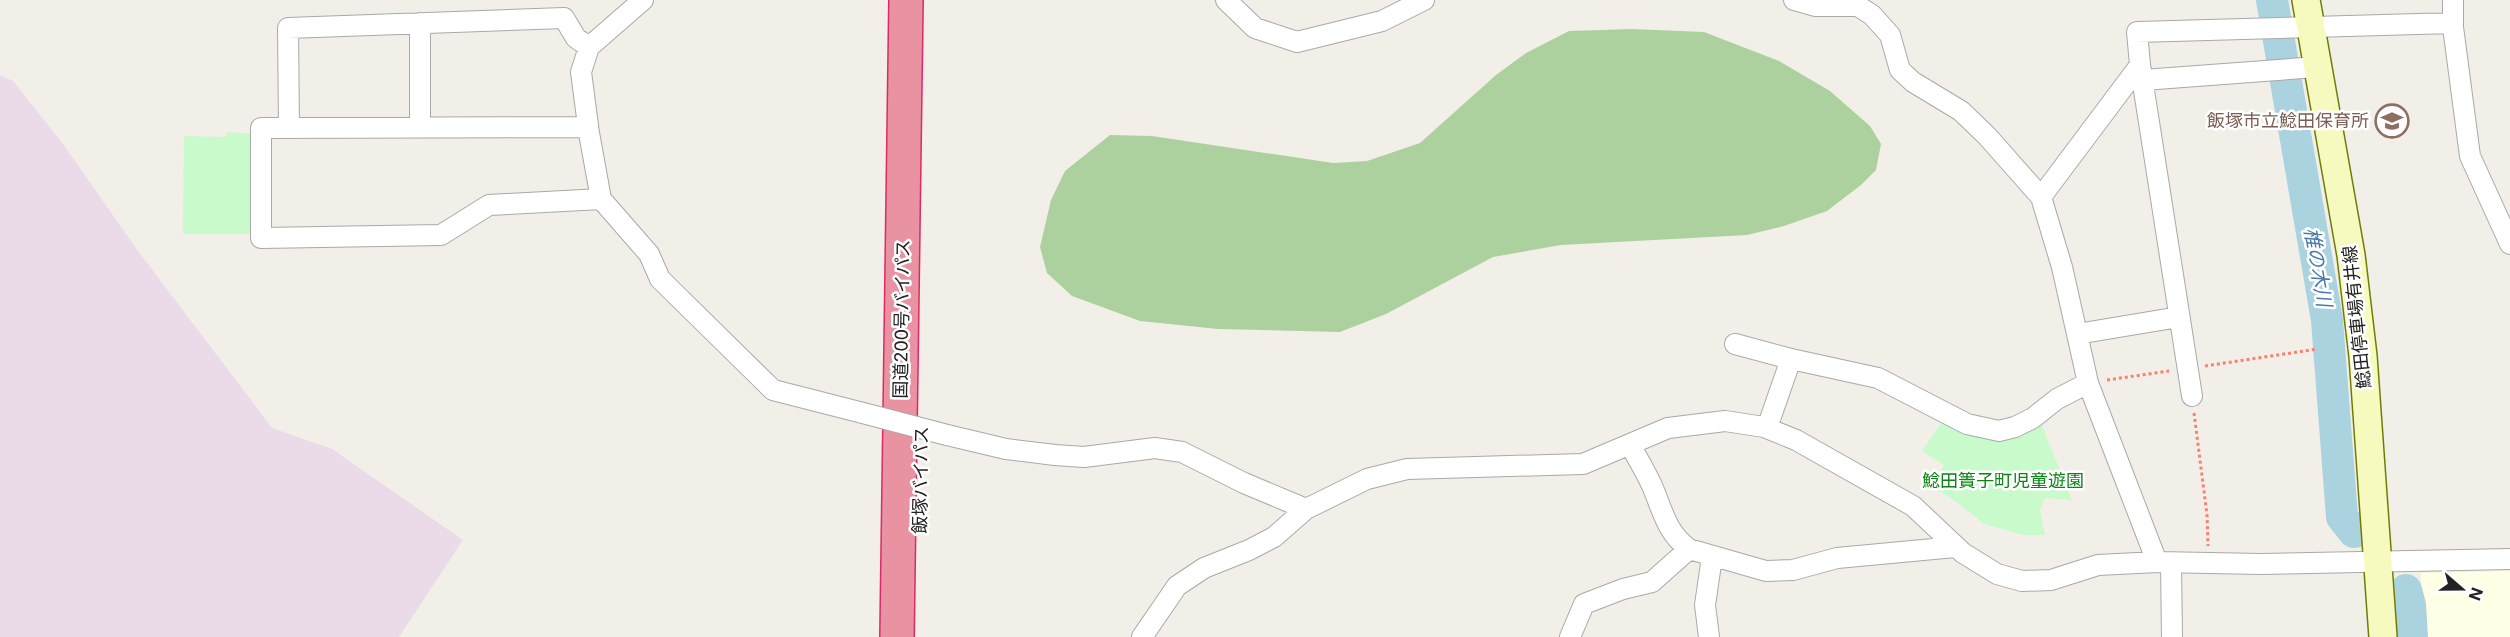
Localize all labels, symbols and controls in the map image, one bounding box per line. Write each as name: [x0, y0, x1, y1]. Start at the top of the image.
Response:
school or university icon: 飯塚市立鯰田保育所: [2374, 103, 2410, 139]
place label: 飯塚市立鯰田保育所: [2207, 110, 2369, 131]
water label: 椎の木川: [2299, 226, 2337, 310]
street label: 国道200号バイパス: [890, 239, 913, 399]
street label: 鯰田停車場有井線: [2339, 244, 2374, 390]
street label: 飯塚バイパス: [909, 426, 932, 534]
park label: 鯰田簀子町児童遊園: [1922, 470, 2084, 491]
north arrow: [2432, 559, 2492, 619]
text: N: [2465, 585, 2488, 603]

